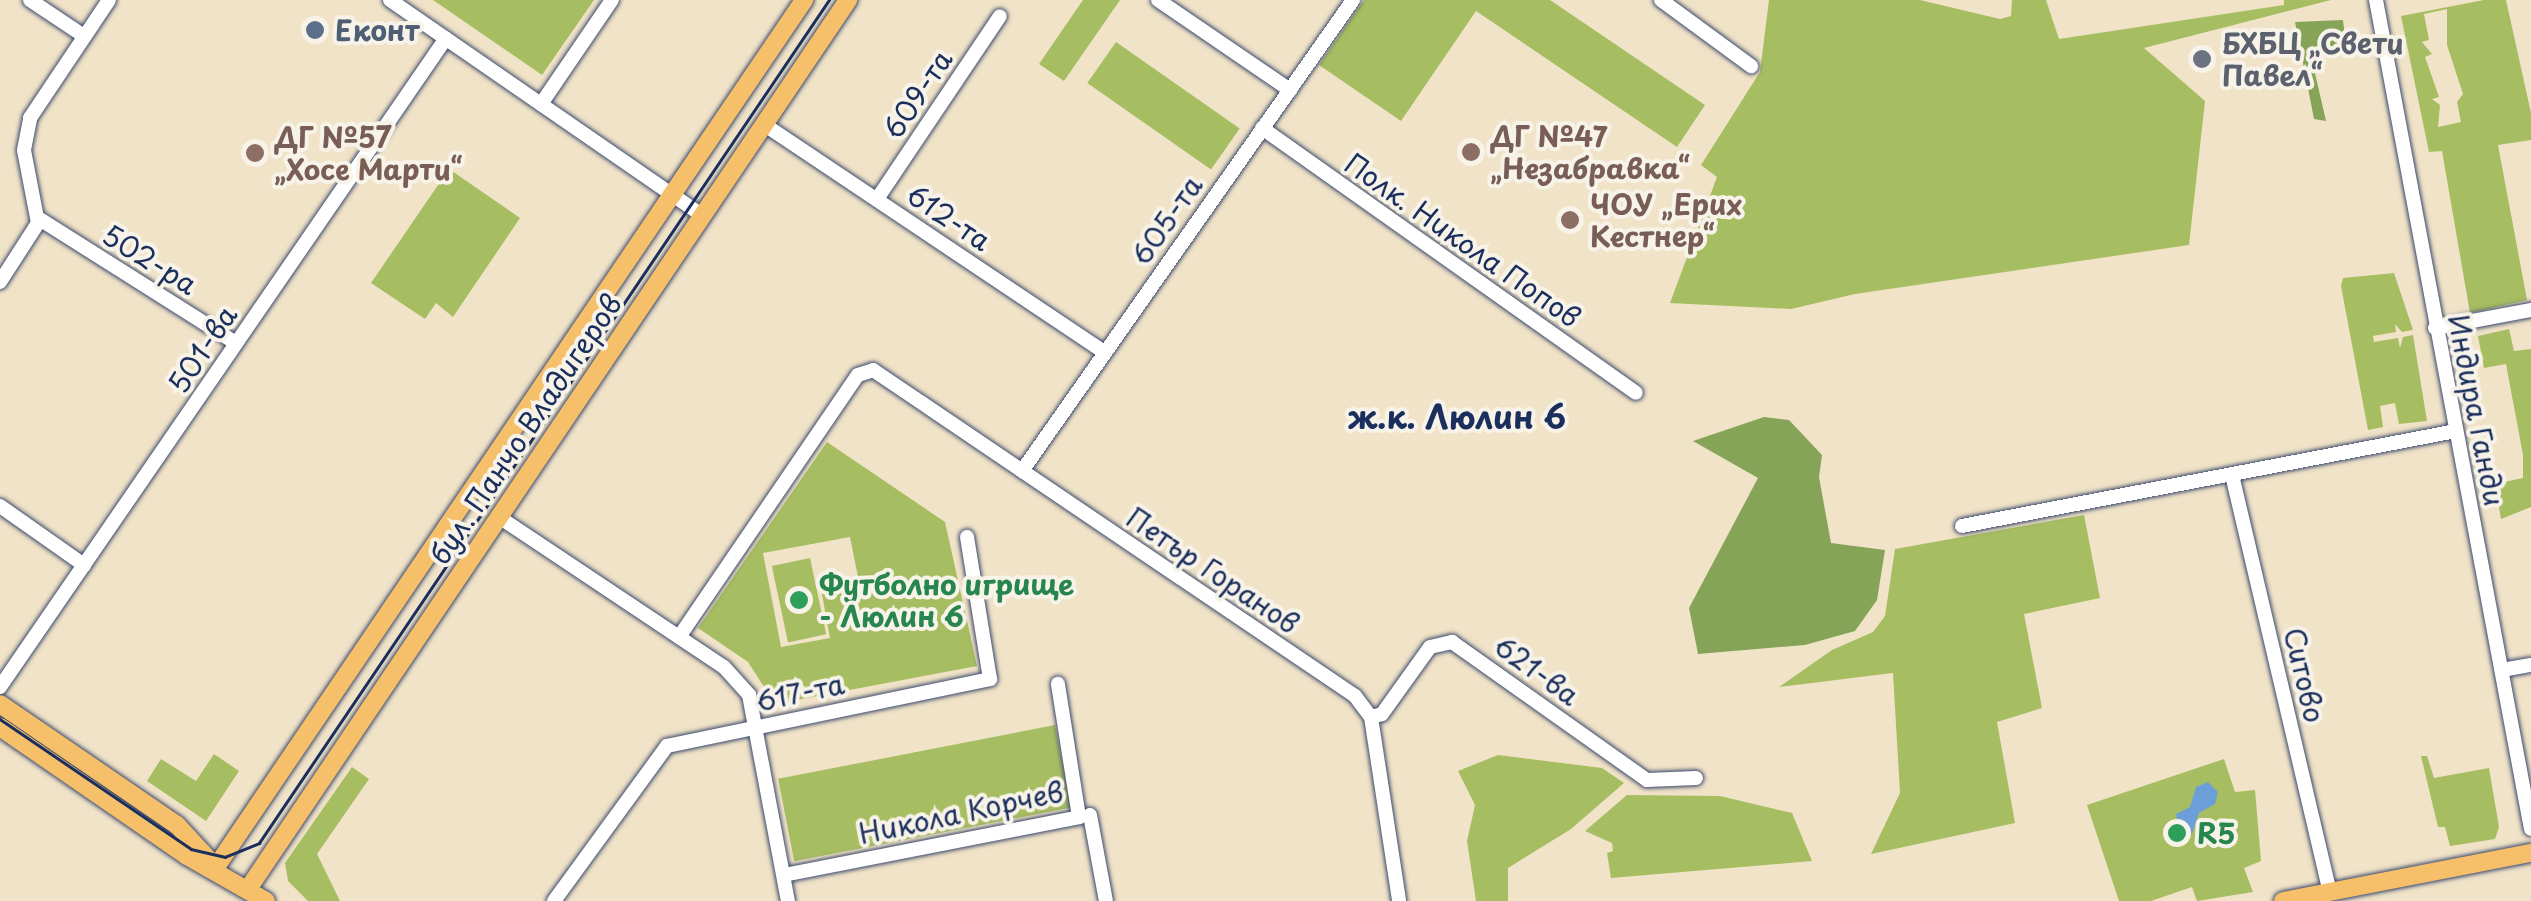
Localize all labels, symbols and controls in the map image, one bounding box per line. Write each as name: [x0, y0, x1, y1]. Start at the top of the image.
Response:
place label: Еконт: [335, 13, 420, 47]
marker: Еконт: [304, 19, 326, 41]
place label: БХБЦ „Свети Павел“: [2222, 26, 2406, 92]
street label: 609-та: [875, 43, 959, 145]
marker: БХБЦ „Свети Павел“: [2191, 48, 2213, 70]
place label: ДГ №47 „Незабравка“: [1491, 119, 1690, 185]
place label: ДГ №57 „Хосе Марти“: [275, 120, 465, 186]
marker: ДГ №47 „Незабравка“: [1460, 141, 1482, 163]
marker: ДГ №57 „Хосе Марти“: [244, 142, 266, 164]
street label: Полк. Никола Попов: [1338, 145, 1588, 335]
street label: 605-та: [1123, 169, 1209, 271]
street label: 612-та: [901, 177, 997, 257]
place label: ЧОУ „Ерих Кестнер“: [1590, 187, 1742, 253]
marker: ЧОУ „Ерих Кестнер“: [1559, 209, 1581, 231]
street label: 502-ра: [97, 217, 203, 301]
street label: бул. Панчо Владигеров: [422, 287, 628, 571]
street label: 501-ва: [161, 299, 243, 399]
street label: Индира Ганди: [2442, 311, 2512, 509]
district label: ж.к. Люлин 6: [1348, 397, 1566, 435]
street label: Петър Горанов: [1120, 500, 1306, 640]
place label: Футболно игрище - Люлин 6: [819, 567, 1076, 633]
marker: Футболно игрище - Люлин 6: [788, 589, 810, 611]
street label: Ситово: [2278, 624, 2332, 726]
street label: 621-ва: [1488, 628, 1586, 712]
street label: 617-та: [753, 666, 847, 718]
street label: Никола Корчев: [855, 774, 1067, 850]
place label: R5: [2197, 816, 2236, 850]
marker: R5: [2166, 822, 2188, 844]

